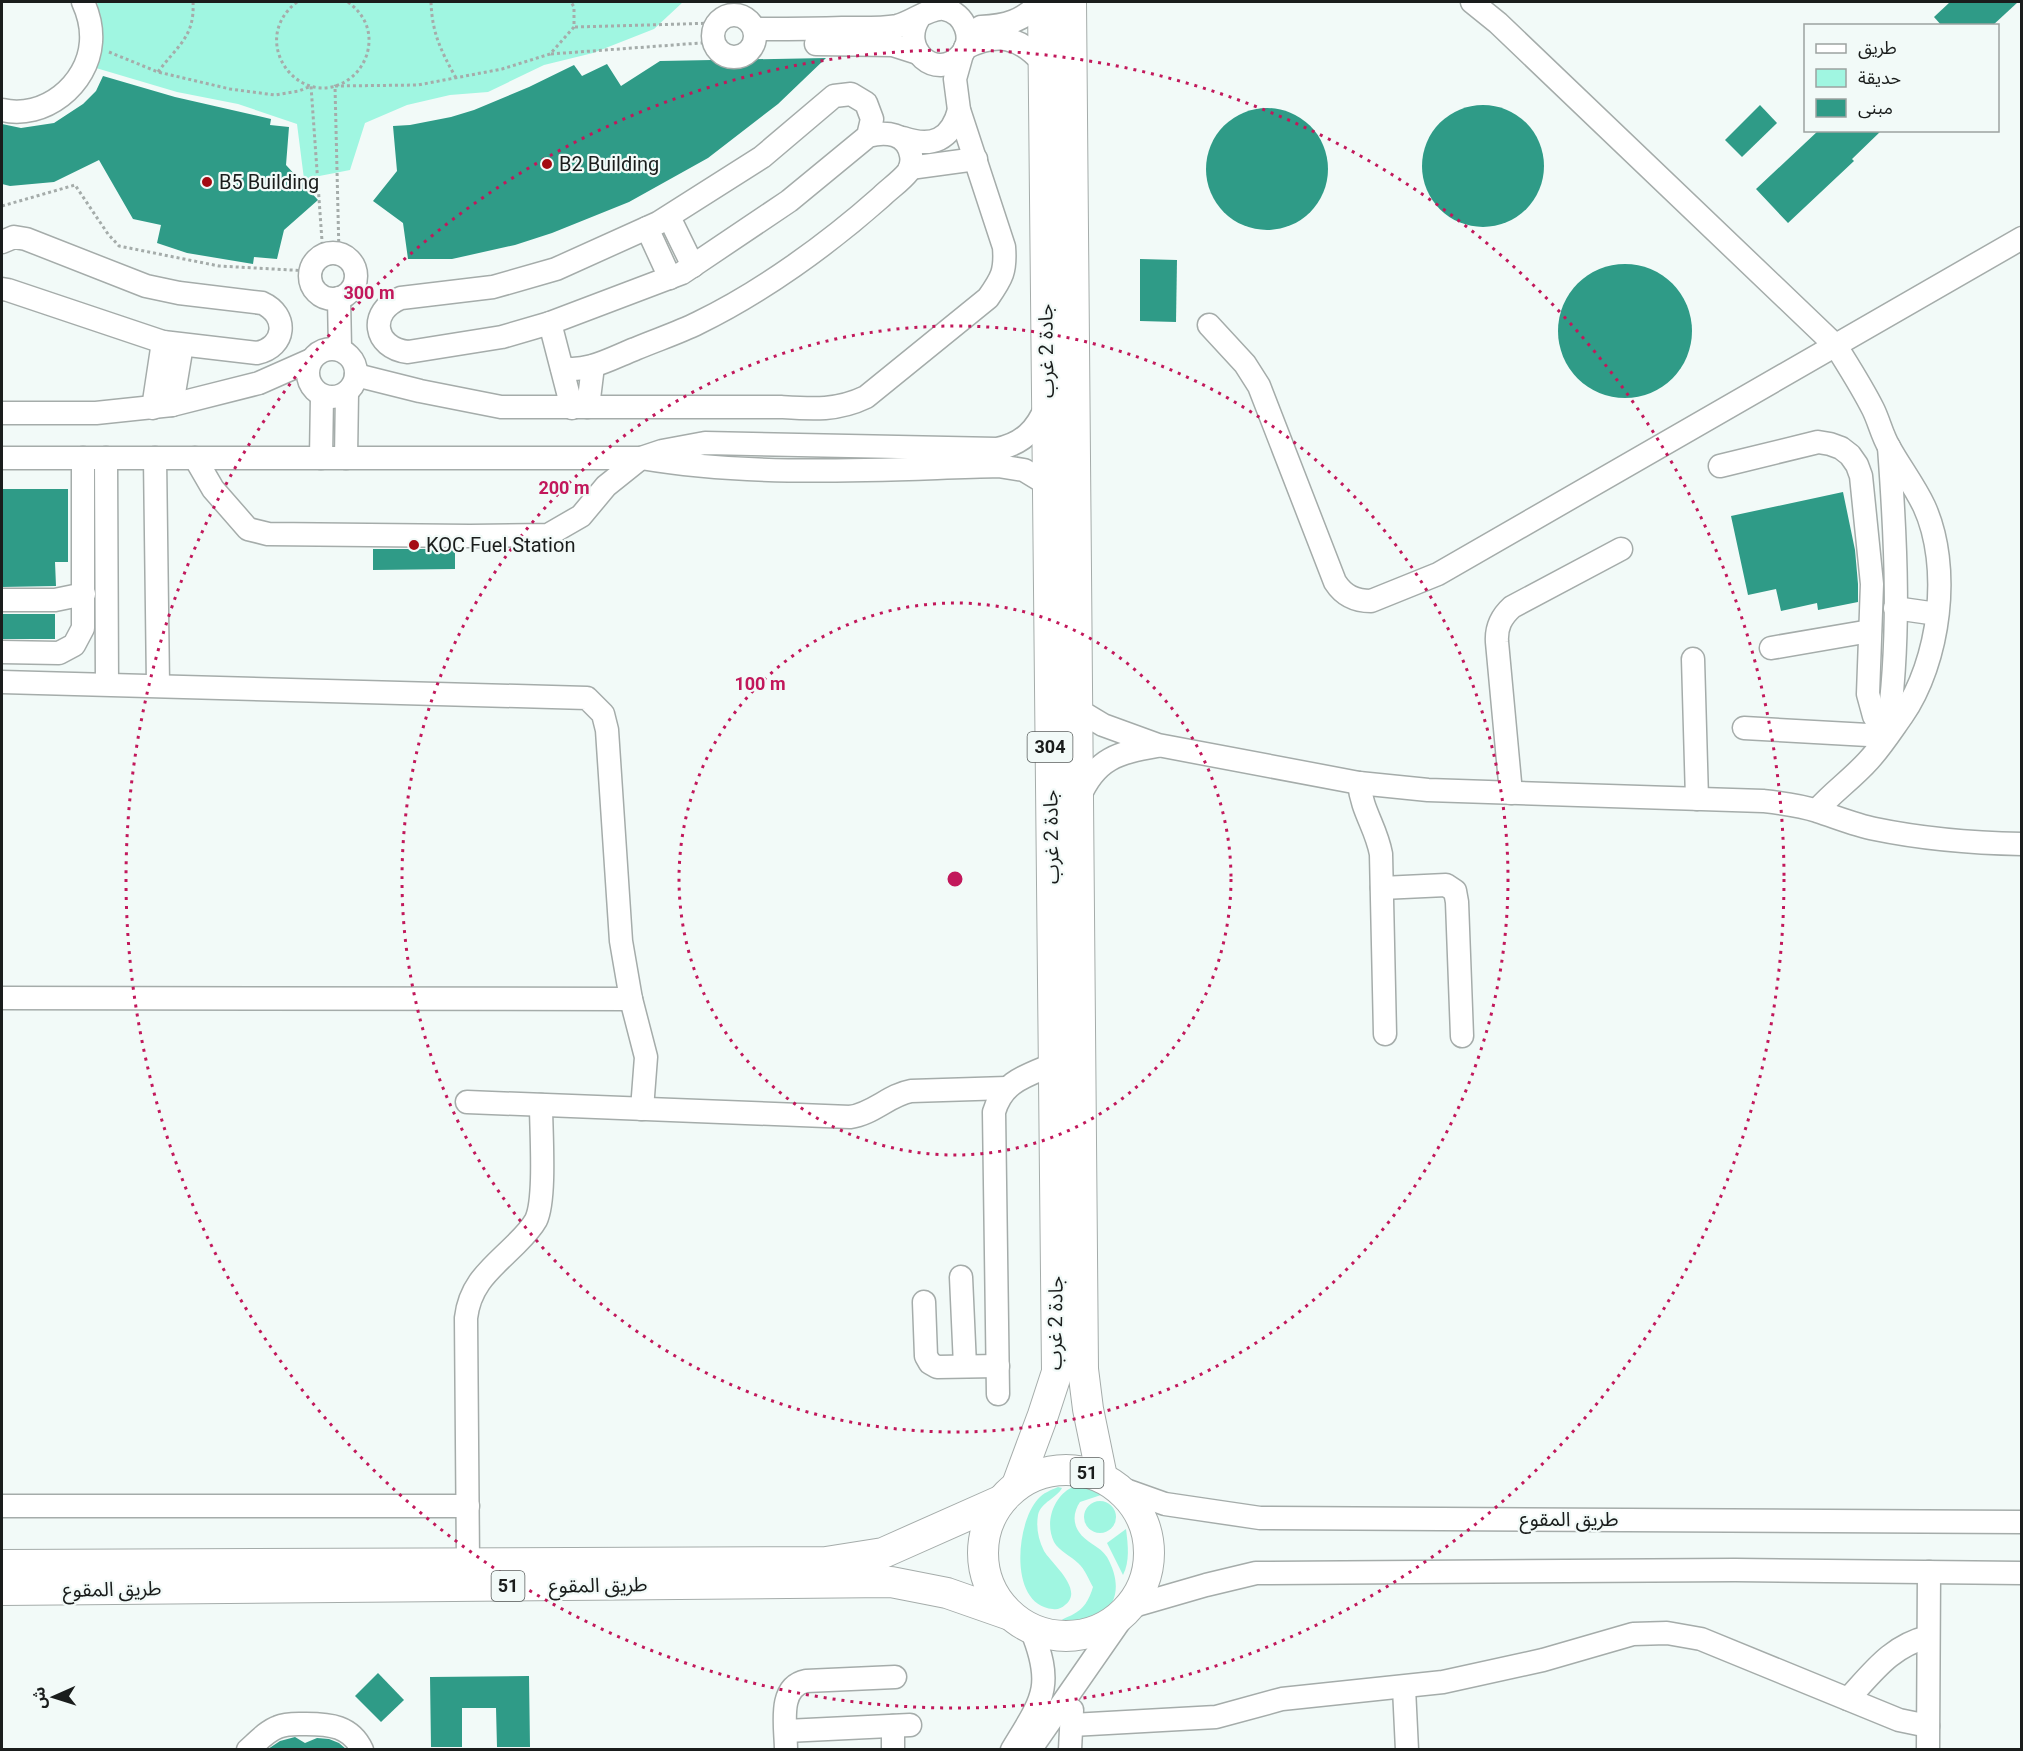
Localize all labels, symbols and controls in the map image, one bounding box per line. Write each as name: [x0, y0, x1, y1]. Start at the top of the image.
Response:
legend: [1804, 24, 1999, 132]
text: طريق: [1858, 37, 1897, 59]
text: حديقة: [1858, 67, 1901, 88]
text: مبنى: [1858, 97, 1893, 119]
place label: B2 Building: [559, 152, 659, 176]
marker: B2 Building: [540, 157, 554, 171]
place label: B5 Building: [219, 170, 319, 194]
marker: B5 Building: [200, 175, 214, 189]
text: 300 m: [343, 282, 395, 303]
street label: جادة 2 غرب: [1033, 304, 1059, 398]
text: 200 m: [538, 477, 590, 498]
place label: KOC Fuel Station: [426, 533, 575, 557]
marker: KOC Fuel Station: [407, 538, 421, 552]
text: 100 m: [734, 673, 786, 694]
road number: 304: [1028, 732, 1072, 762]
street label: جادة 2 غرب: [1038, 790, 1064, 884]
centre of rings: [945, 869, 965, 889]
street label: جادة 2 غرب: [1042, 1276, 1068, 1370]
road number: 51: [1070, 1458, 1104, 1488]
street label: طريق المقوع: [1520, 1507, 1618, 1534]
road number: 51: [492, 1571, 524, 1601]
street label: طريق المقوع: [548, 1572, 648, 1601]
street label: طريق المقوع: [62, 1576, 162, 1605]
north arrow: [24, 1667, 84, 1727]
text: ش: [29, 1686, 50, 1709]

